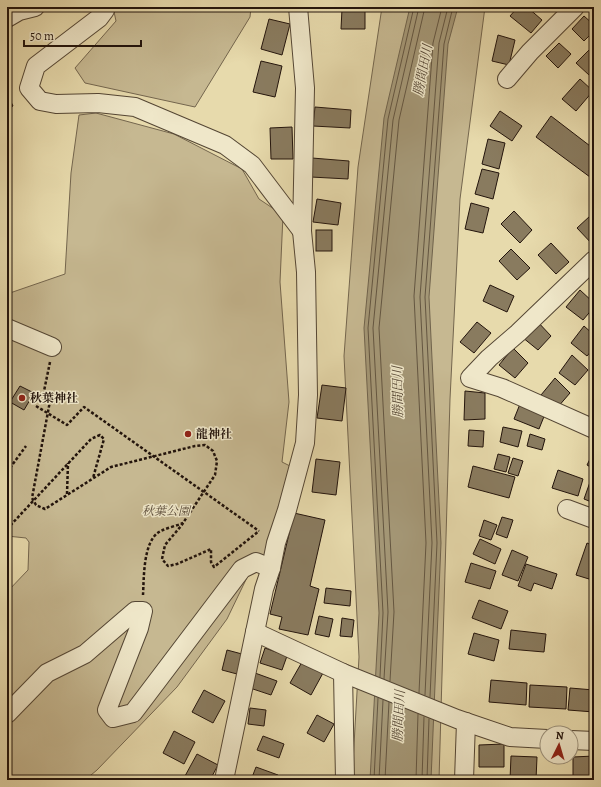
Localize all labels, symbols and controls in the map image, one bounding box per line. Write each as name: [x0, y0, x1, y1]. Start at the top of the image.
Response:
scale bar: [24, 22, 141, 48]
text: 50 m: [30, 28, 54, 44]
water label: 勝間田川: [409, 41, 436, 97]
water label: 勝間田川: [389, 364, 406, 418]
place label: 秋葉神社: [30, 390, 78, 406]
marker: 秋葉神社: [17, 393, 27, 403]
place label: 龍神社: [196, 426, 232, 442]
marker: 龍神社: [183, 429, 193, 439]
park label: 秋葉公園: [142, 503, 192, 519]
water label: 勝間田川: [389, 688, 408, 742]
north arrow: [539, 725, 579, 765]
text: N: [555, 728, 564, 743]

